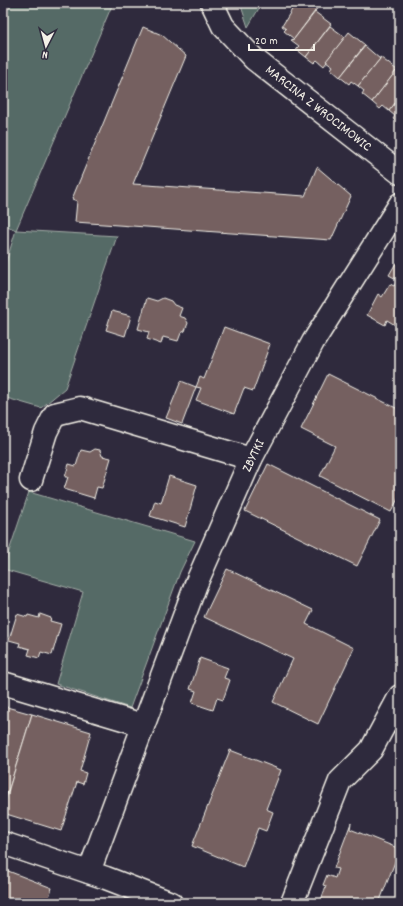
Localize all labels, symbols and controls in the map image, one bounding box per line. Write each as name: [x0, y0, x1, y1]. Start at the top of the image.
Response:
north arrow: [26, 26, 66, 66]
scale bar: [249, 26, 314, 52]
text: 20 m: [255, 33, 278, 50]
text: N: [41, 46, 49, 62]
street label: MARCINA Z WROCIMOWIC: [260, 61, 376, 157]
street label: ZBYTKI: [237, 436, 271, 476]

